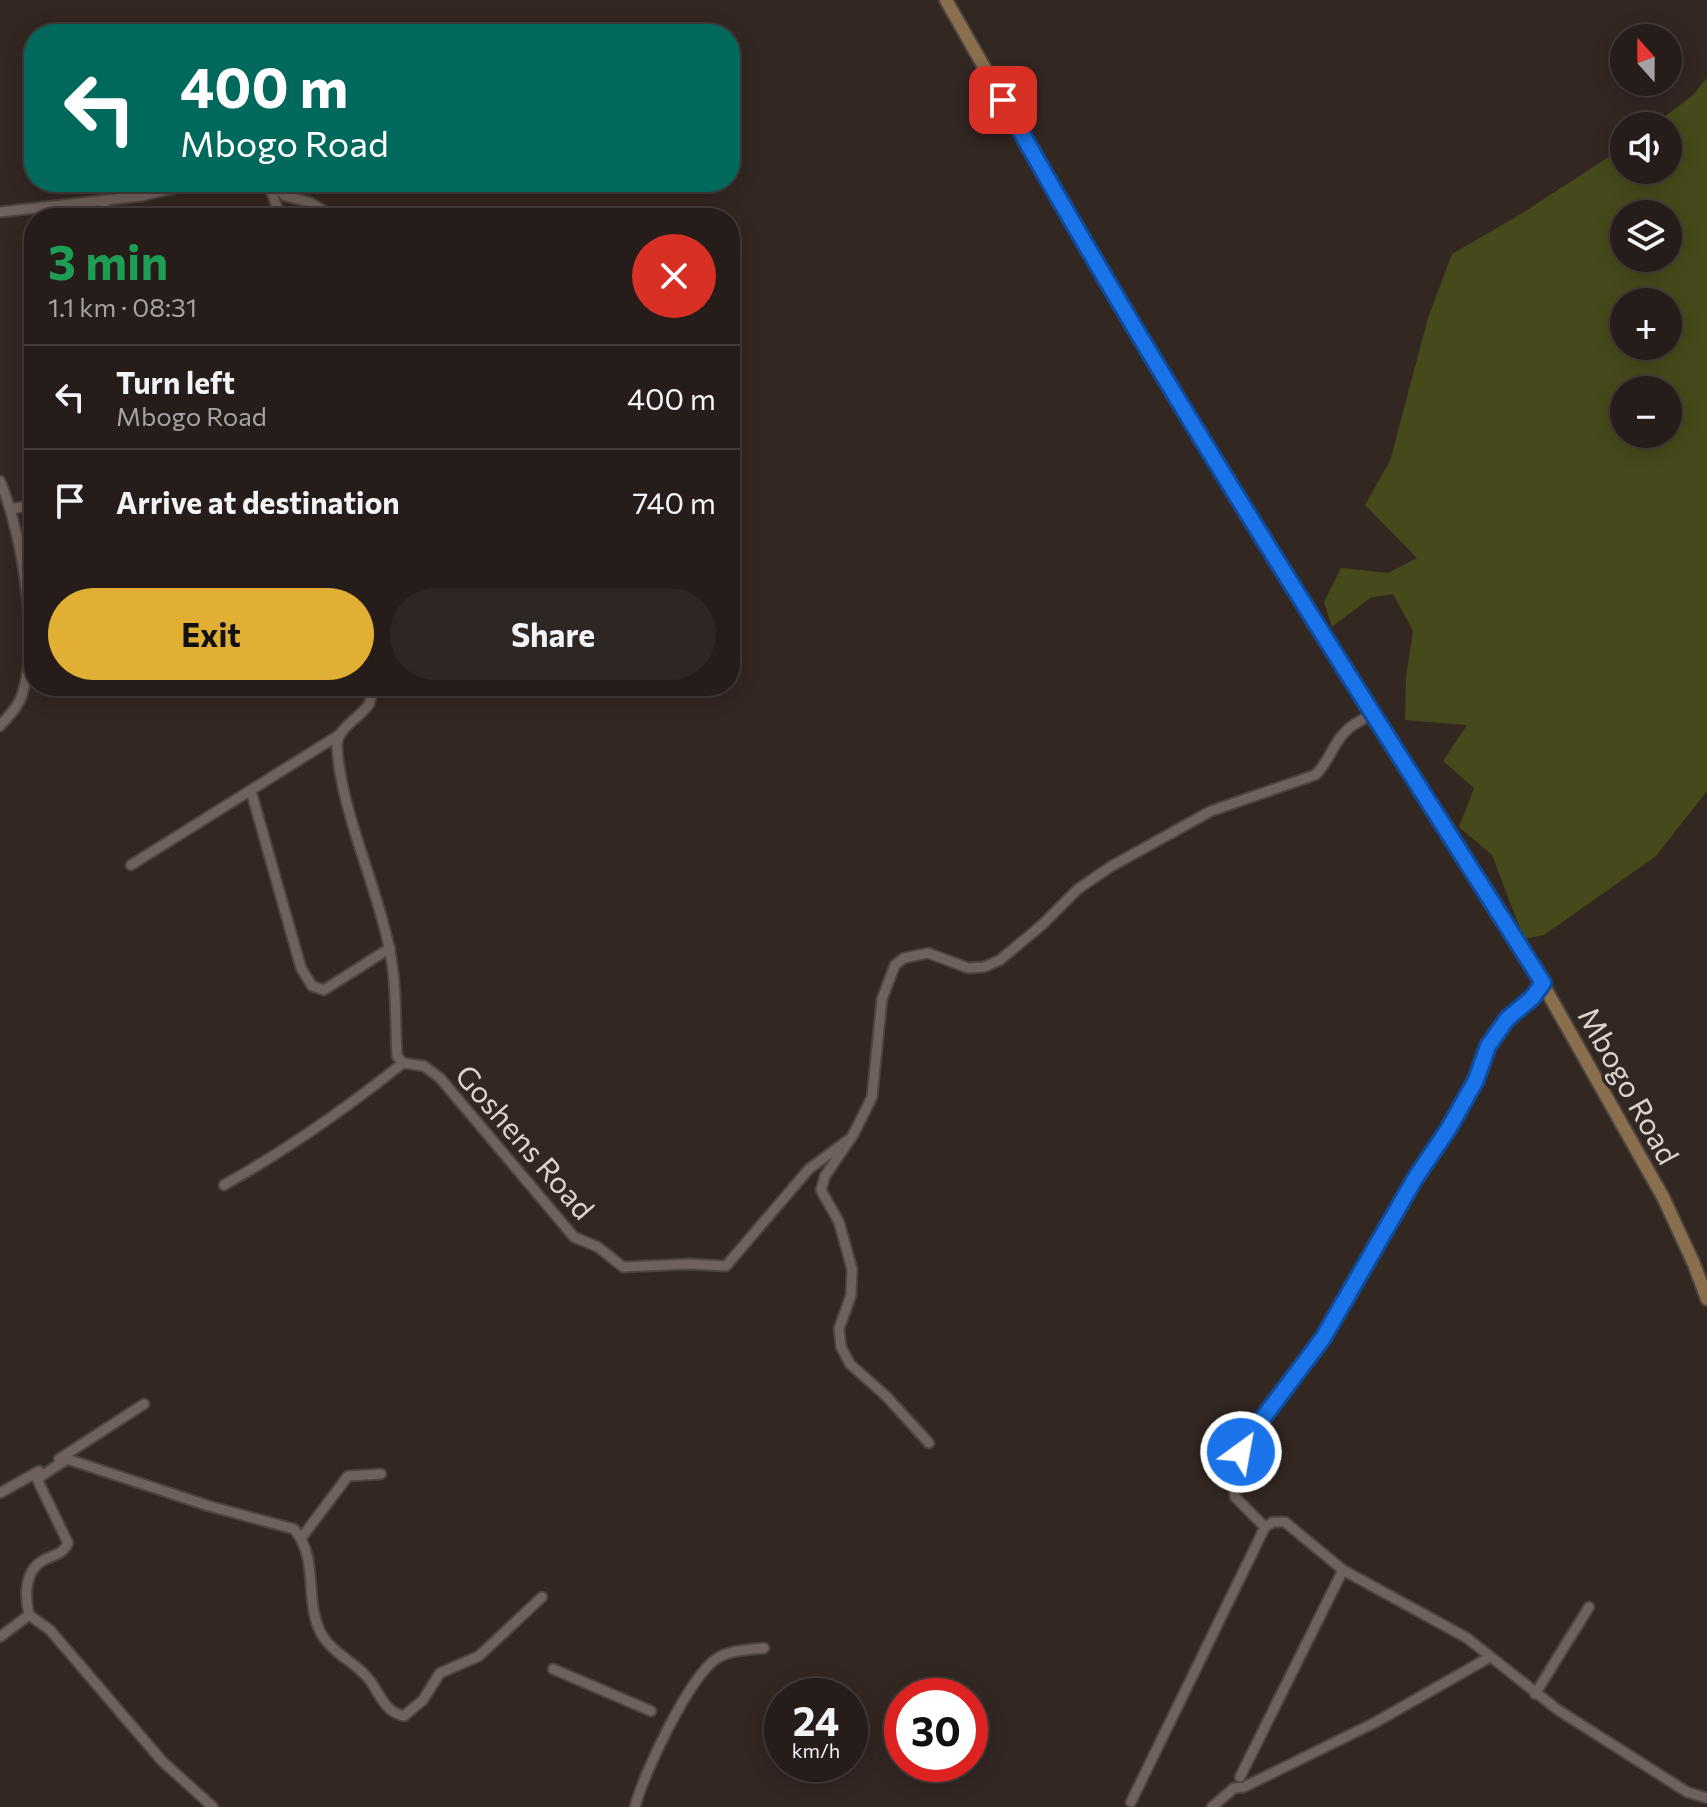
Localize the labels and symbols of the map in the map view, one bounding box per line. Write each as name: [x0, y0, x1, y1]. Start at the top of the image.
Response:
north arrow: [1610, 24, 1682, 96]
pin: [969, 66, 1037, 134]
street label: Mbogo Road: [1572, 1000, 1688, 1170]
street label: Goshens Road: [449, 1056, 603, 1226]
position arrow: [1199, 1410, 1283, 1494]
speed limit sign: 30: [884, 1678, 988, 1782]

